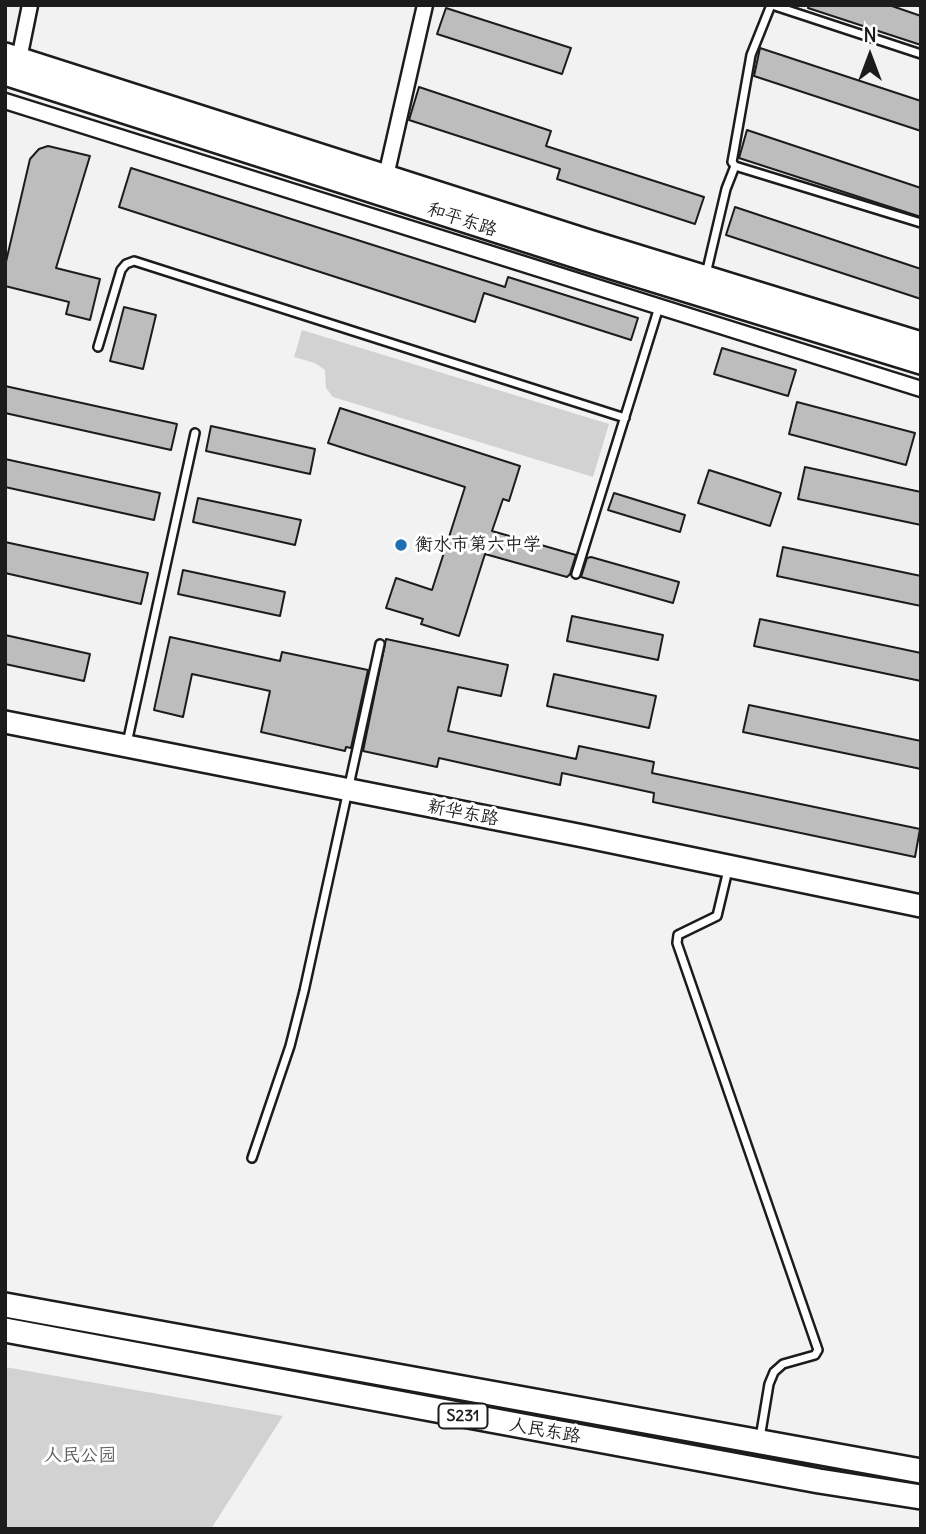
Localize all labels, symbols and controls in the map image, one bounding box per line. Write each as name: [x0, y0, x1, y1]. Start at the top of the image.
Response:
north arrow: [835, 21, 905, 91]
text: N: [863, 23, 877, 47]
street label: 和平东路: [424, 199, 500, 241]
place label: 衡水市第六中学: [415, 534, 541, 556]
marker: 衡水市第六中学: [393, 537, 409, 553]
street label: 新华东路: [426, 796, 500, 830]
road number: S231: [438, 1404, 488, 1428]
street label: 人民东路: [508, 1414, 582, 1448]
park label: 人民公园: [44, 1445, 116, 1467]

